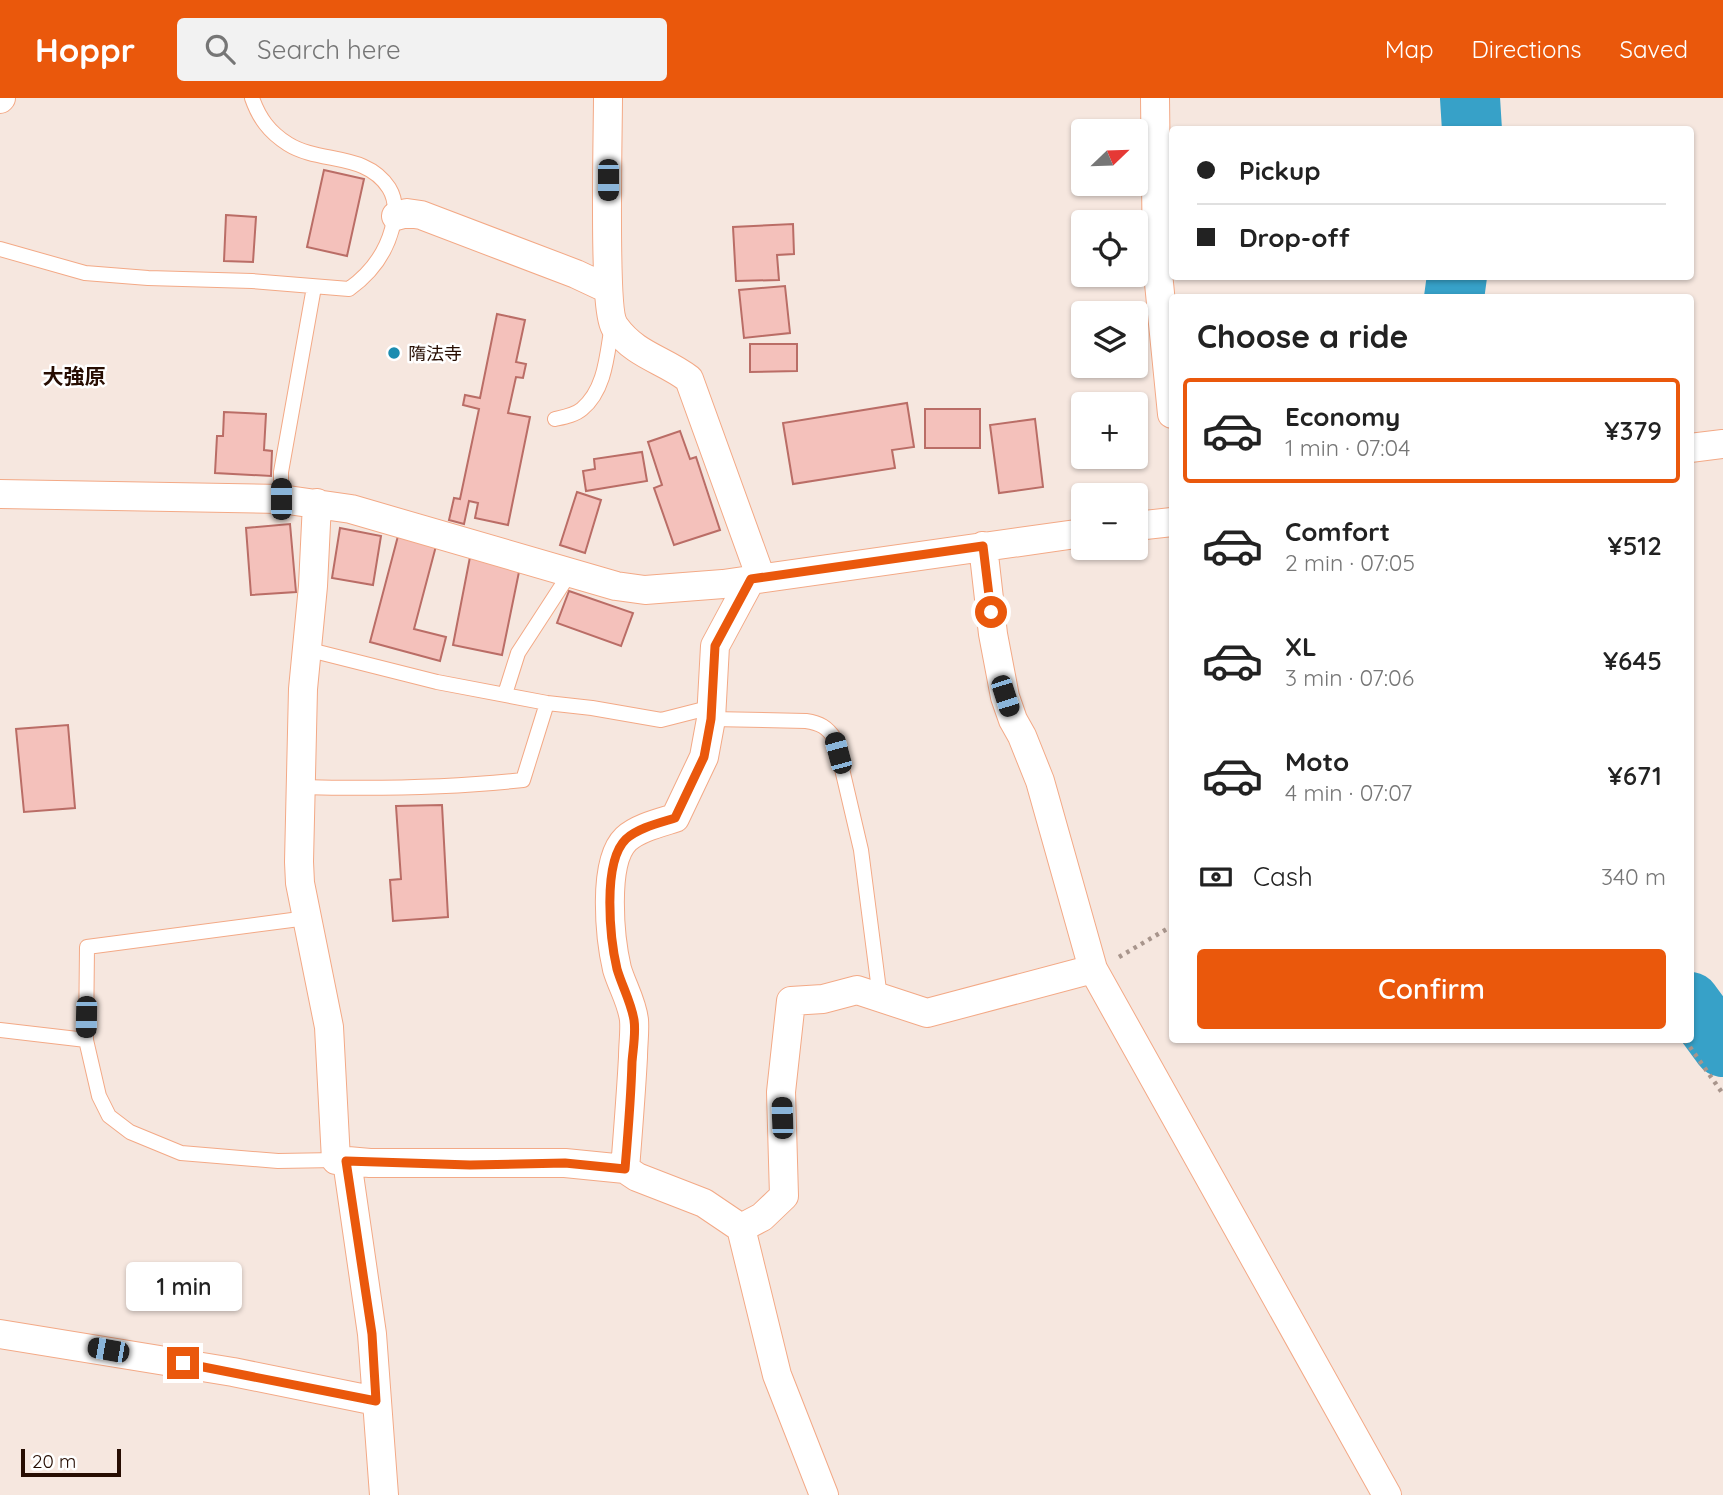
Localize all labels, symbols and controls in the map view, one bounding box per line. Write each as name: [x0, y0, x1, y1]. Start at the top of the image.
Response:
search box: [177, 18, 667, 81]
text: Hoppr: [35, 29, 135, 70]
icon: search: [201, 30, 239, 68]
text: Search here: [257, 33, 401, 66]
text: Map: [1385, 34, 1434, 64]
text: Directions: [1472, 34, 1582, 64]
text: Saved: [1620, 34, 1688, 64]
north arrow: [1071, 119, 1148, 196]
map controls: [1071, 119, 1148, 560]
text: Pickup: [1239, 154, 1321, 187]
car: [598, 159, 619, 201]
button: locate: [1071, 210, 1148, 287]
text: Drop-off: [1239, 221, 1350, 254]
button: layers: [1071, 301, 1148, 378]
text: Choose a ride: [1197, 316, 1409, 356]
place label: 隋法寺: [408, 342, 462, 365]
marker: 隋法寺: [386, 345, 402, 361]
district label: 大強原: [43, 363, 106, 389]
button: +: [1071, 392, 1148, 469]
icon: car: [1201, 399, 1264, 462]
text: Economy: [1285, 400, 1400, 433]
text: ¥379: [1604, 414, 1662, 447]
text: 1 min · 07:04: [1285, 433, 1410, 462]
car: [271, 478, 292, 520]
button: −: [1071, 483, 1148, 560]
icon: car: [1201, 514, 1264, 577]
text: Comfort: [1285, 515, 1390, 548]
text: ¥512: [1607, 529, 1662, 562]
text: 2 min · 07:05: [1285, 548, 1415, 577]
route start: [975, 596, 1007, 628]
icon: car: [1201, 629, 1264, 692]
text: XL: [1285, 630, 1317, 663]
text: ¥645: [1603, 644, 1662, 677]
text: 3 min · 07:06: [1285, 663, 1414, 692]
car: [989, 673, 1022, 719]
car: [823, 730, 854, 776]
icon: car: [1201, 744, 1264, 807]
text: Moto: [1285, 745, 1349, 778]
text: ¥671: [1608, 759, 1662, 792]
text: 4 min · 07:07: [1285, 778, 1412, 807]
icon: cash: [1197, 858, 1235, 896]
text: Cash: [1253, 860, 1313, 893]
text: 340 m: [1601, 862, 1666, 891]
button: Confirm: [1197, 949, 1666, 1029]
car: [76, 996, 97, 1038]
car: [771, 1097, 794, 1139]
callout: 1 min: [125, 1262, 241, 1310]
text: 1 min: [156, 1272, 212, 1301]
car: [86, 1336, 131, 1364]
route end: [167, 1347, 199, 1379]
scale bar: [21, 1446, 121, 1478]
text: 20 m: [32, 1449, 76, 1473]

